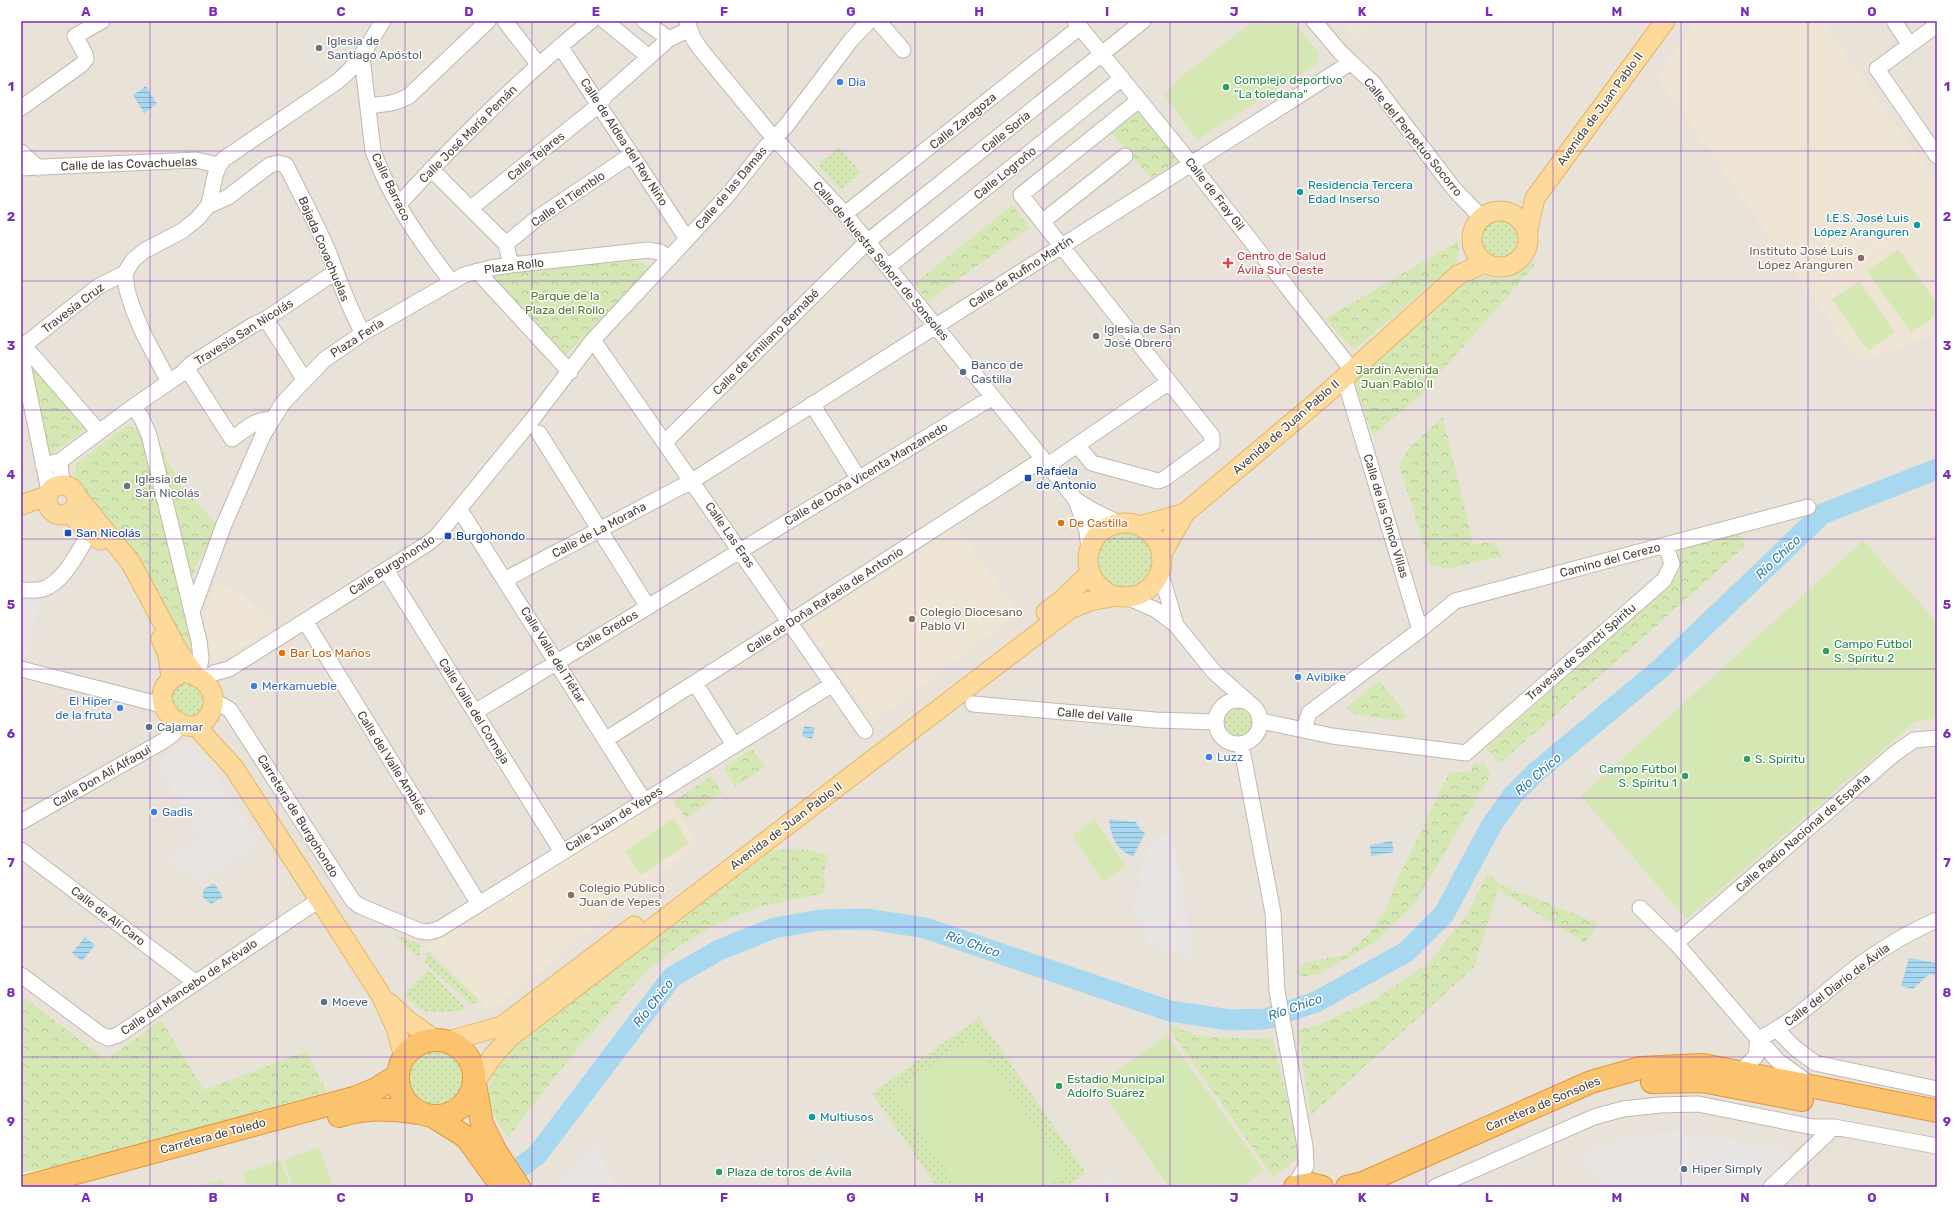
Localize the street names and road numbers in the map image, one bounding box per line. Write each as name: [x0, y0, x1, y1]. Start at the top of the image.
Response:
street label: Avenida de Juan Pablo II: [1554, 50, 1646, 168]
street label: Calle de Aldea del Rey Niño: [577, 75, 671, 209]
street label: Calle del Perpetuo Socorro: [1361, 75, 1465, 199]
street label: Calle José María Pemán: [416, 82, 520, 186]
street label: Calle Zaragoza: [927, 90, 999, 152]
street label: Calle Soria: [979, 108, 1033, 156]
street label: Calle Tejares: [505, 129, 567, 183]
street label: Calle Logroño: [971, 143, 1039, 202]
street label: Calle de las Damas: [692, 144, 770, 232]
street label: Calle Barraco: [369, 151, 414, 223]
street label: Calle de las Covachuelas: [60, 155, 198, 173]
street label: Calle de Fray Gil: [1182, 155, 1248, 233]
street label: Calle El Tiemblo: [528, 168, 608, 230]
street label: Calle de Nuestra Señora de Sonsoles: [810, 179, 952, 343]
street label: Bajada Covachuelas: [296, 195, 352, 303]
street label: Calle de Rufino Martín: [966, 233, 1076, 311]
street label: Plaza Rollo: [483, 255, 545, 277]
street label: Travesía Cruz: [39, 280, 107, 336]
street label: Calle de Emiliano Bernabé: [710, 286, 822, 398]
street label: Travesía San Nicolás: [192, 296, 296, 368]
street label: Plaza Feria: [328, 316, 386, 360]
street label: Avenida de Juan Pablo II: [1230, 377, 1342, 477]
street label: Calle de Doña Vicenta Manzanedo: [782, 419, 950, 528]
street label: Calle de las Cinco Villas: [1360, 452, 1412, 580]
street label: Calle de La Moraña: [550, 499, 648, 561]
street label: Calle Las Eras: [702, 499, 758, 571]
street label: Calle Burgohondo: [347, 532, 438, 598]
street label: Camino del Cerezo: [1558, 540, 1662, 580]
street label: Calle de Doña Rafaela de Antonio: [744, 544, 906, 656]
street label: Travesía de Sancti Spiritu: [1523, 601, 1639, 703]
street label: Calle Valle del Tiétar: [518, 604, 589, 706]
street label: Calle Gredos: [574, 607, 640, 655]
street label: Calle Valle del Corneja: [436, 656, 512, 766]
street label: Calle del Valle: [1057, 705, 1134, 725]
street label: Calle del Valle Amblés: [354, 708, 430, 818]
street label: Calle Don Alí Alfaqui: [50, 742, 154, 810]
street label: Carretera de Burgohondo: [255, 752, 342, 880]
street label: Calle Radio Nacional de España: [1733, 771, 1873, 895]
street label: Avenida de Juan Pablo II: [727, 779, 845, 873]
street label: Calle Juan de Yepes: [563, 783, 665, 855]
street label: Calle de Alí Caro: [68, 884, 148, 949]
street label: Calle del Mancebo de Arévalo: [118, 936, 260, 1038]
street label: Calle del Diario de Ávila: [1782, 941, 1892, 1029]
street label: Carretera de Sonsoles: [1484, 1074, 1602, 1134]
street label: Carretera de Toledo: [159, 1115, 267, 1157]

